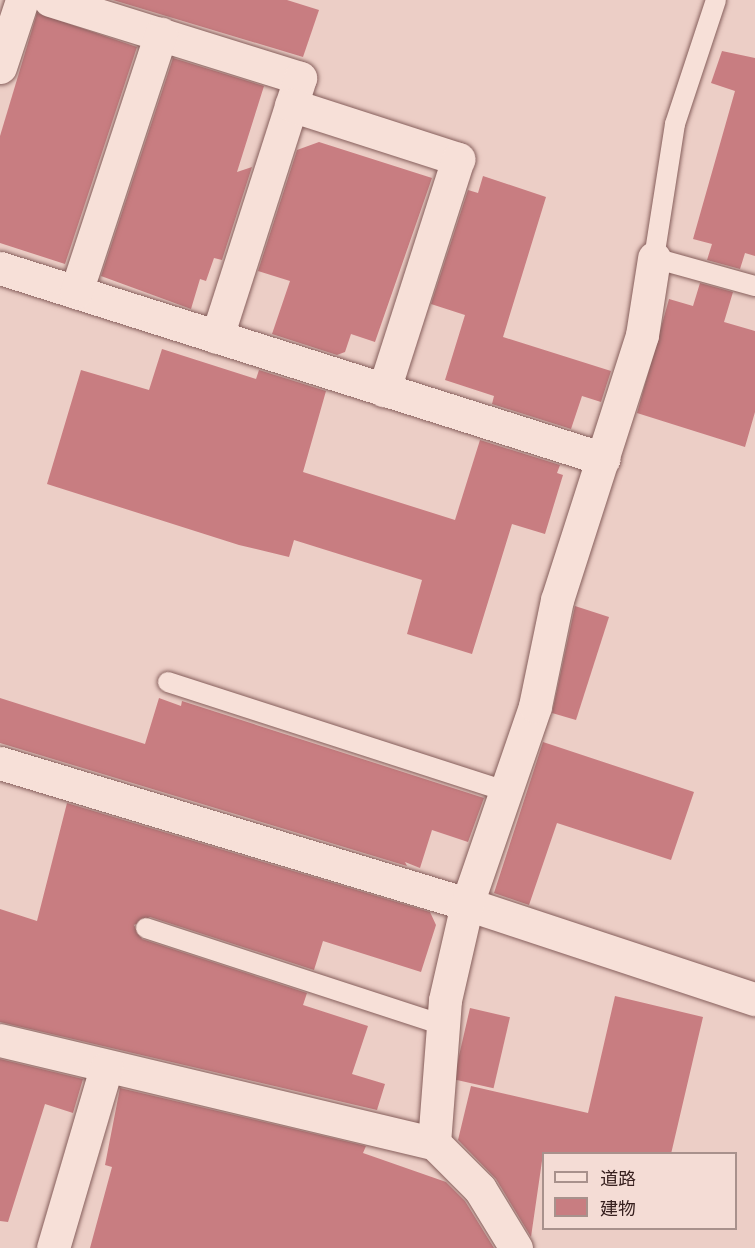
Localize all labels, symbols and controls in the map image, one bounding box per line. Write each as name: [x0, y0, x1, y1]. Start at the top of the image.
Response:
legend: [542, 1152, 737, 1230]
text: 道路: [600, 1164, 636, 1191]
text: 建物: [600, 1194, 636, 1221]

